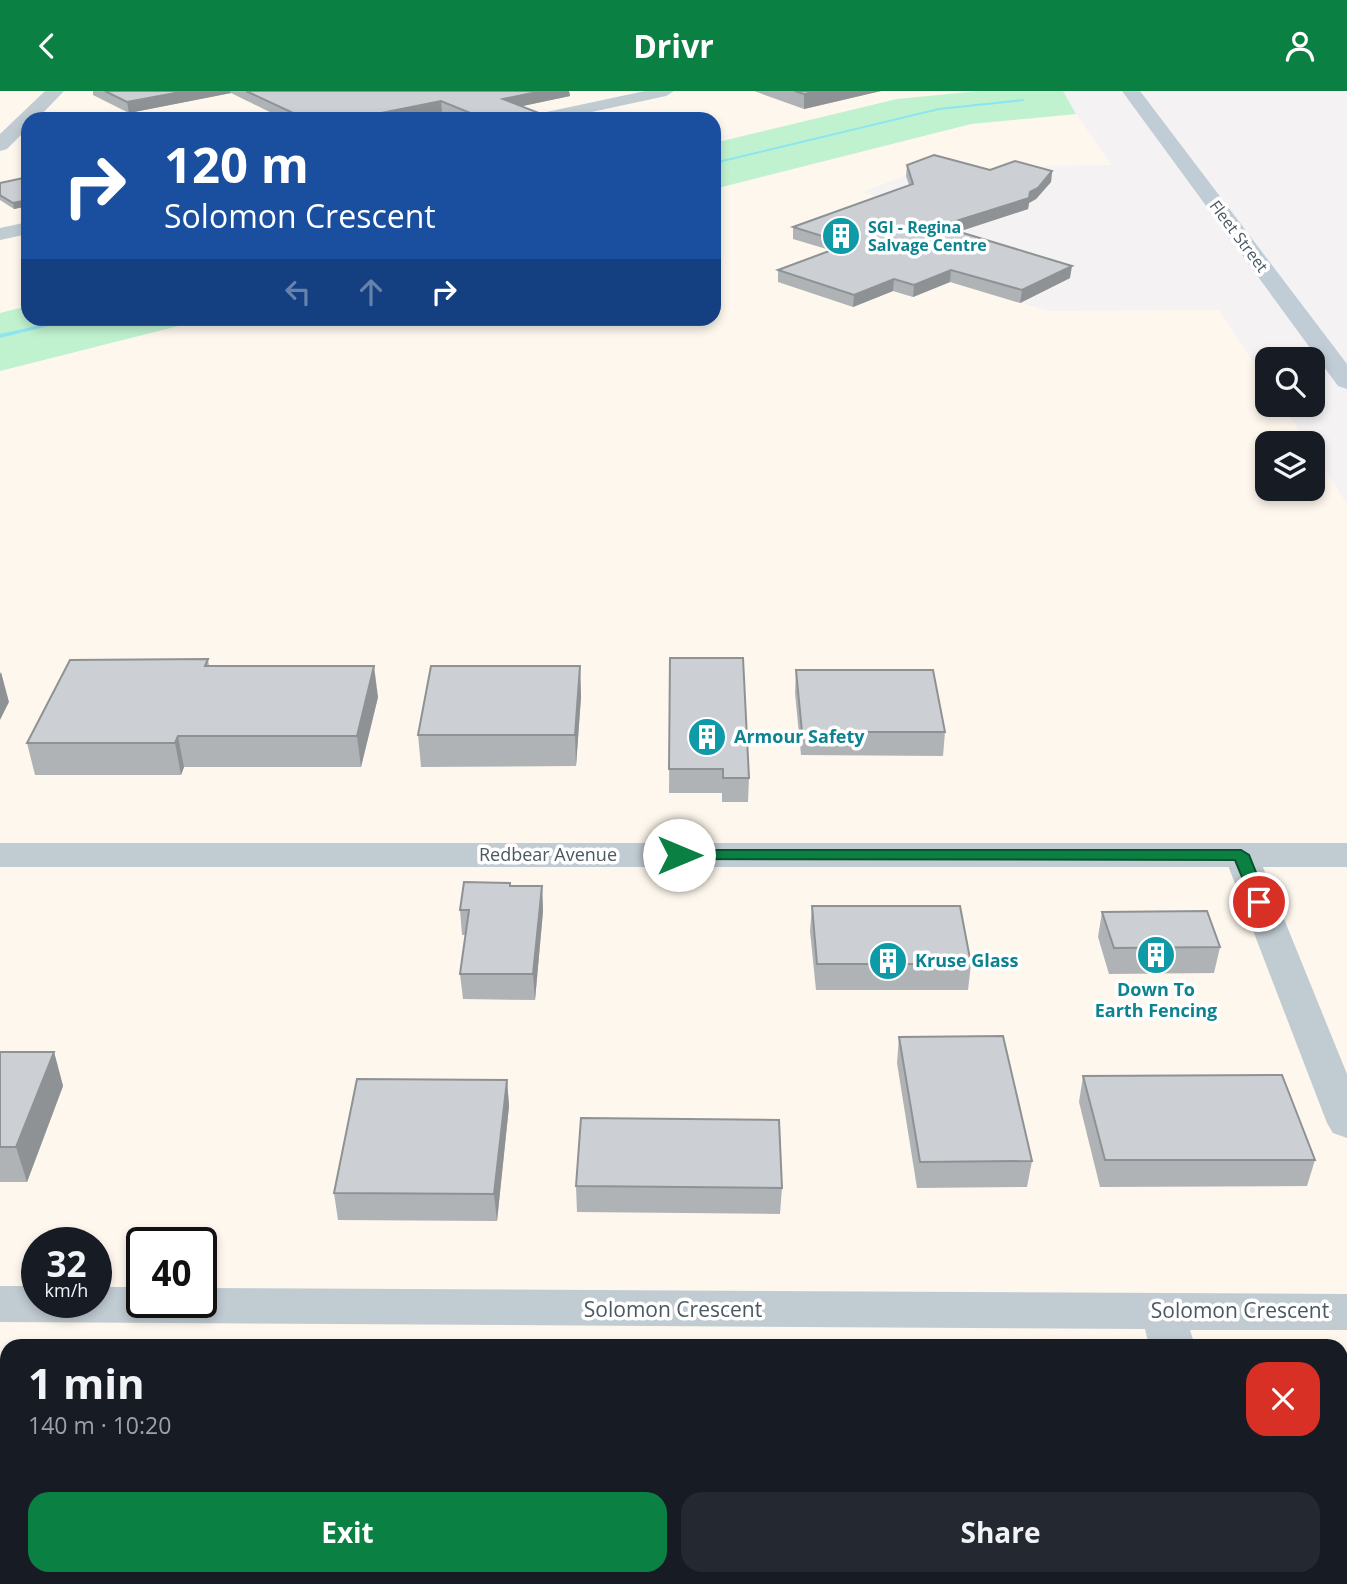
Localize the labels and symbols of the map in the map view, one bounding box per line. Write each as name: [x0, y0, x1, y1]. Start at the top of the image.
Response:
street label: Fleet Street: [1205, 196, 1273, 277]
building icon: SGI - Regina Salvage Centre: [820, 215, 862, 257]
place label: SGI - Regina Salvage Centre: [868, 216, 987, 256]
building icon: Armour Safety: [686, 716, 728, 758]
place label: Armour Safety: [734, 724, 865, 748]
position arrow: [642, 818, 716, 892]
street label: Redbear Avenue: [479, 842, 617, 866]
pin: [1229, 872, 1289, 932]
building icon: Down To Earth Fencing: [1135, 934, 1177, 976]
building icon: Kruse Glass: [867, 940, 909, 982]
place label: Kruse Glass: [915, 948, 1019, 972]
place label: Down To Earth Fencing: [1095, 977, 1217, 1022]
speed limit sign: 40: [126, 1227, 217, 1318]
street label: Solomon Crescent: [584, 1295, 762, 1323]
street label: Solomon Crescent: [1151, 1296, 1329, 1324]

